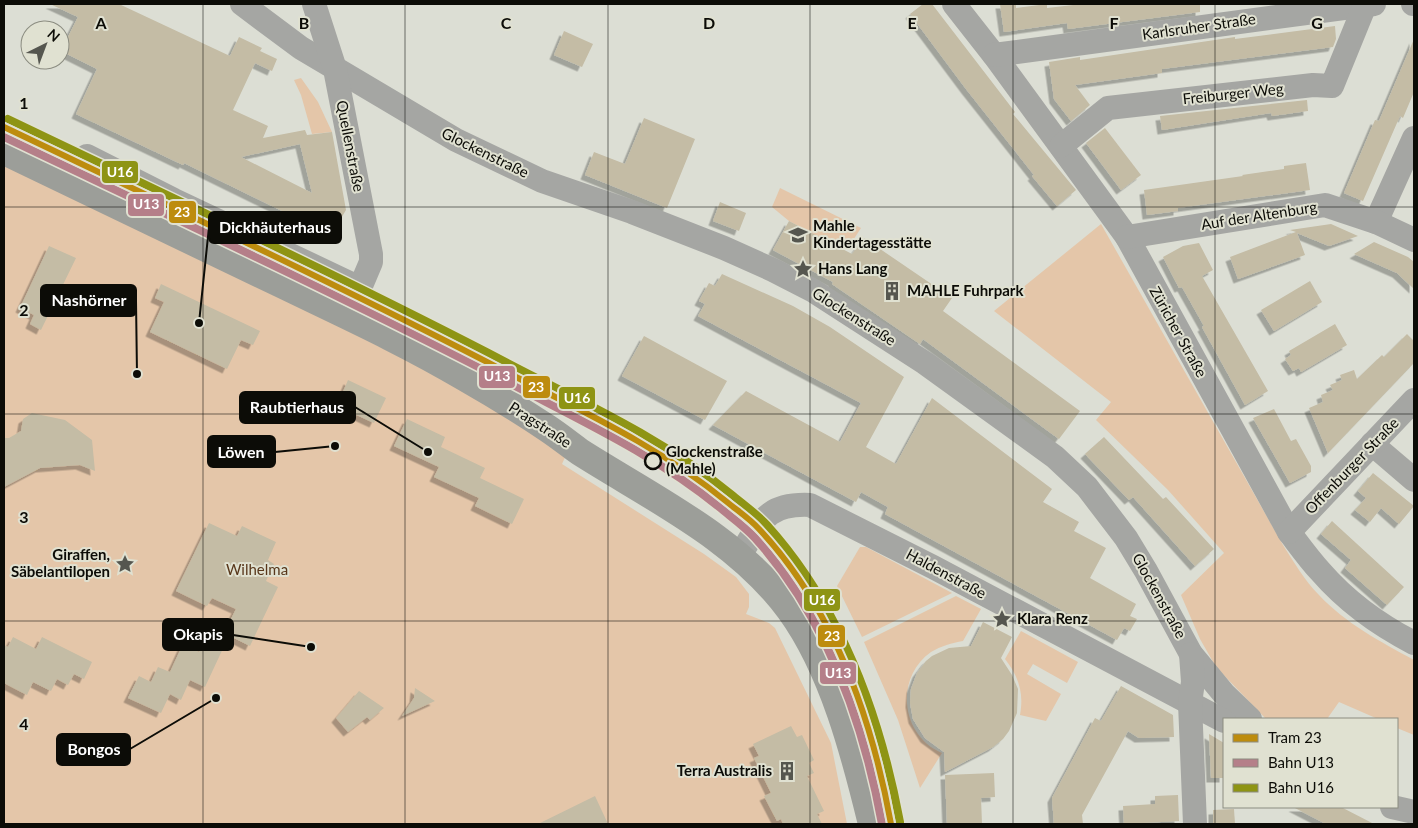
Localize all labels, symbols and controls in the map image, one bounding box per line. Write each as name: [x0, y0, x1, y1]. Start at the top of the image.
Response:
street label: Karlsruher Straße: [1141, 9, 1257, 43]
text: A: [94, 13, 107, 32]
text: B: [299, 13, 309, 32]
text: C: [501, 13, 512, 32]
text: D: [703, 13, 715, 32]
text: E: [907, 13, 917, 32]
text: F: [1109, 13, 1119, 32]
text: G: [1311, 13, 1323, 32]
north arrow: [20, 20, 70, 70]
text: N: [44, 25, 64, 45]
street label: Freiburger Weg: [1182, 79, 1284, 107]
text: 1: [19, 93, 29, 112]
street label: Quellenstraße: [333, 99, 369, 193]
street label: Glockenstraße: [439, 123, 532, 181]
line badge: U16: [101, 160, 139, 184]
text: U16: [107, 163, 133, 180]
line badge: U13: [127, 193, 165, 217]
text: U13: [133, 195, 159, 212]
street label: Auf der Altenburg: [1200, 197, 1318, 233]
line badge: 23: [168, 200, 197, 224]
text: 23: [174, 203, 190, 220]
callout: Dickhäuterhaus: [209, 212, 341, 243]
place label: Mahle Kindertagesstätte: [813, 216, 931, 251]
text: Dickhäuterhaus: [219, 217, 331, 236]
school or university icon: Mahle Kindertagesstätte: [787, 224, 809, 246]
place icon: Hans Lang: [792, 258, 814, 280]
place label: Hans Lang: [818, 259, 888, 277]
building icon: MAHLE Fuhrpark: [881, 280, 903, 302]
place label: MAHLE Fuhrpark: [907, 281, 1024, 299]
street label: Glockenstraße: [810, 283, 900, 349]
street label: Züricher Straße: [1146, 283, 1211, 380]
callout: Nashörner: [41, 285, 136, 316]
text: Nashörner: [52, 290, 127, 309]
text: 2: [19, 300, 29, 319]
line badge: U13: [478, 365, 516, 389]
text: U13: [484, 367, 510, 384]
line badge: 23: [522, 375, 551, 399]
text: 23: [528, 378, 544, 395]
line badge: U16: [558, 386, 596, 410]
text: U16: [564, 389, 590, 406]
callout: Raubtierhaus: [240, 392, 355, 423]
text: Raubtierhaus: [250, 397, 344, 416]
street label: Pragstraße: [506, 397, 575, 451]
street label: Offenburger Straße: [1301, 413, 1402, 517]
callout: Löwen: [208, 436, 275, 467]
text: Löwen: [217, 442, 265, 461]
place label: Glockenstraße (Mahle): [666, 442, 763, 477]
marker: Glockenstraße (Mahle): [644, 452, 662, 470]
text: 3: [19, 507, 29, 526]
street label: Haldenstraße: [903, 544, 990, 602]
place label: Giraffen, Säbelantilopen: [11, 545, 110, 580]
street label: Glockenstraße: [1129, 550, 1191, 641]
place icon: Giraffen, Säbelantilopen: [114, 553, 136, 575]
park label: Wilhelma: [226, 560, 288, 578]
line badge: U16: [803, 588, 841, 612]
text: U16: [809, 591, 835, 608]
place icon: Klara Renz: [991, 608, 1013, 630]
place label: Klara Renz: [1017, 609, 1088, 627]
callout: Okapis: [163, 619, 233, 650]
text: Okapis: [173, 624, 223, 643]
line badge: 23: [817, 624, 846, 648]
text: 23: [824, 627, 840, 644]
line badge: U13: [819, 661, 857, 685]
text: U13: [825, 664, 851, 681]
text: 4: [19, 714, 29, 733]
legend: [1223, 718, 1398, 808]
text: Tram 23: [1268, 728, 1322, 746]
callout: Bongos: [57, 734, 130, 765]
text: Bongos: [67, 739, 121, 758]
text: Bahn U13: [1268, 753, 1334, 771]
building icon: Terra Australis: [776, 760, 798, 782]
place label: Terra Australis: [677, 761, 772, 779]
text: Bahn U16: [1268, 778, 1334, 796]

